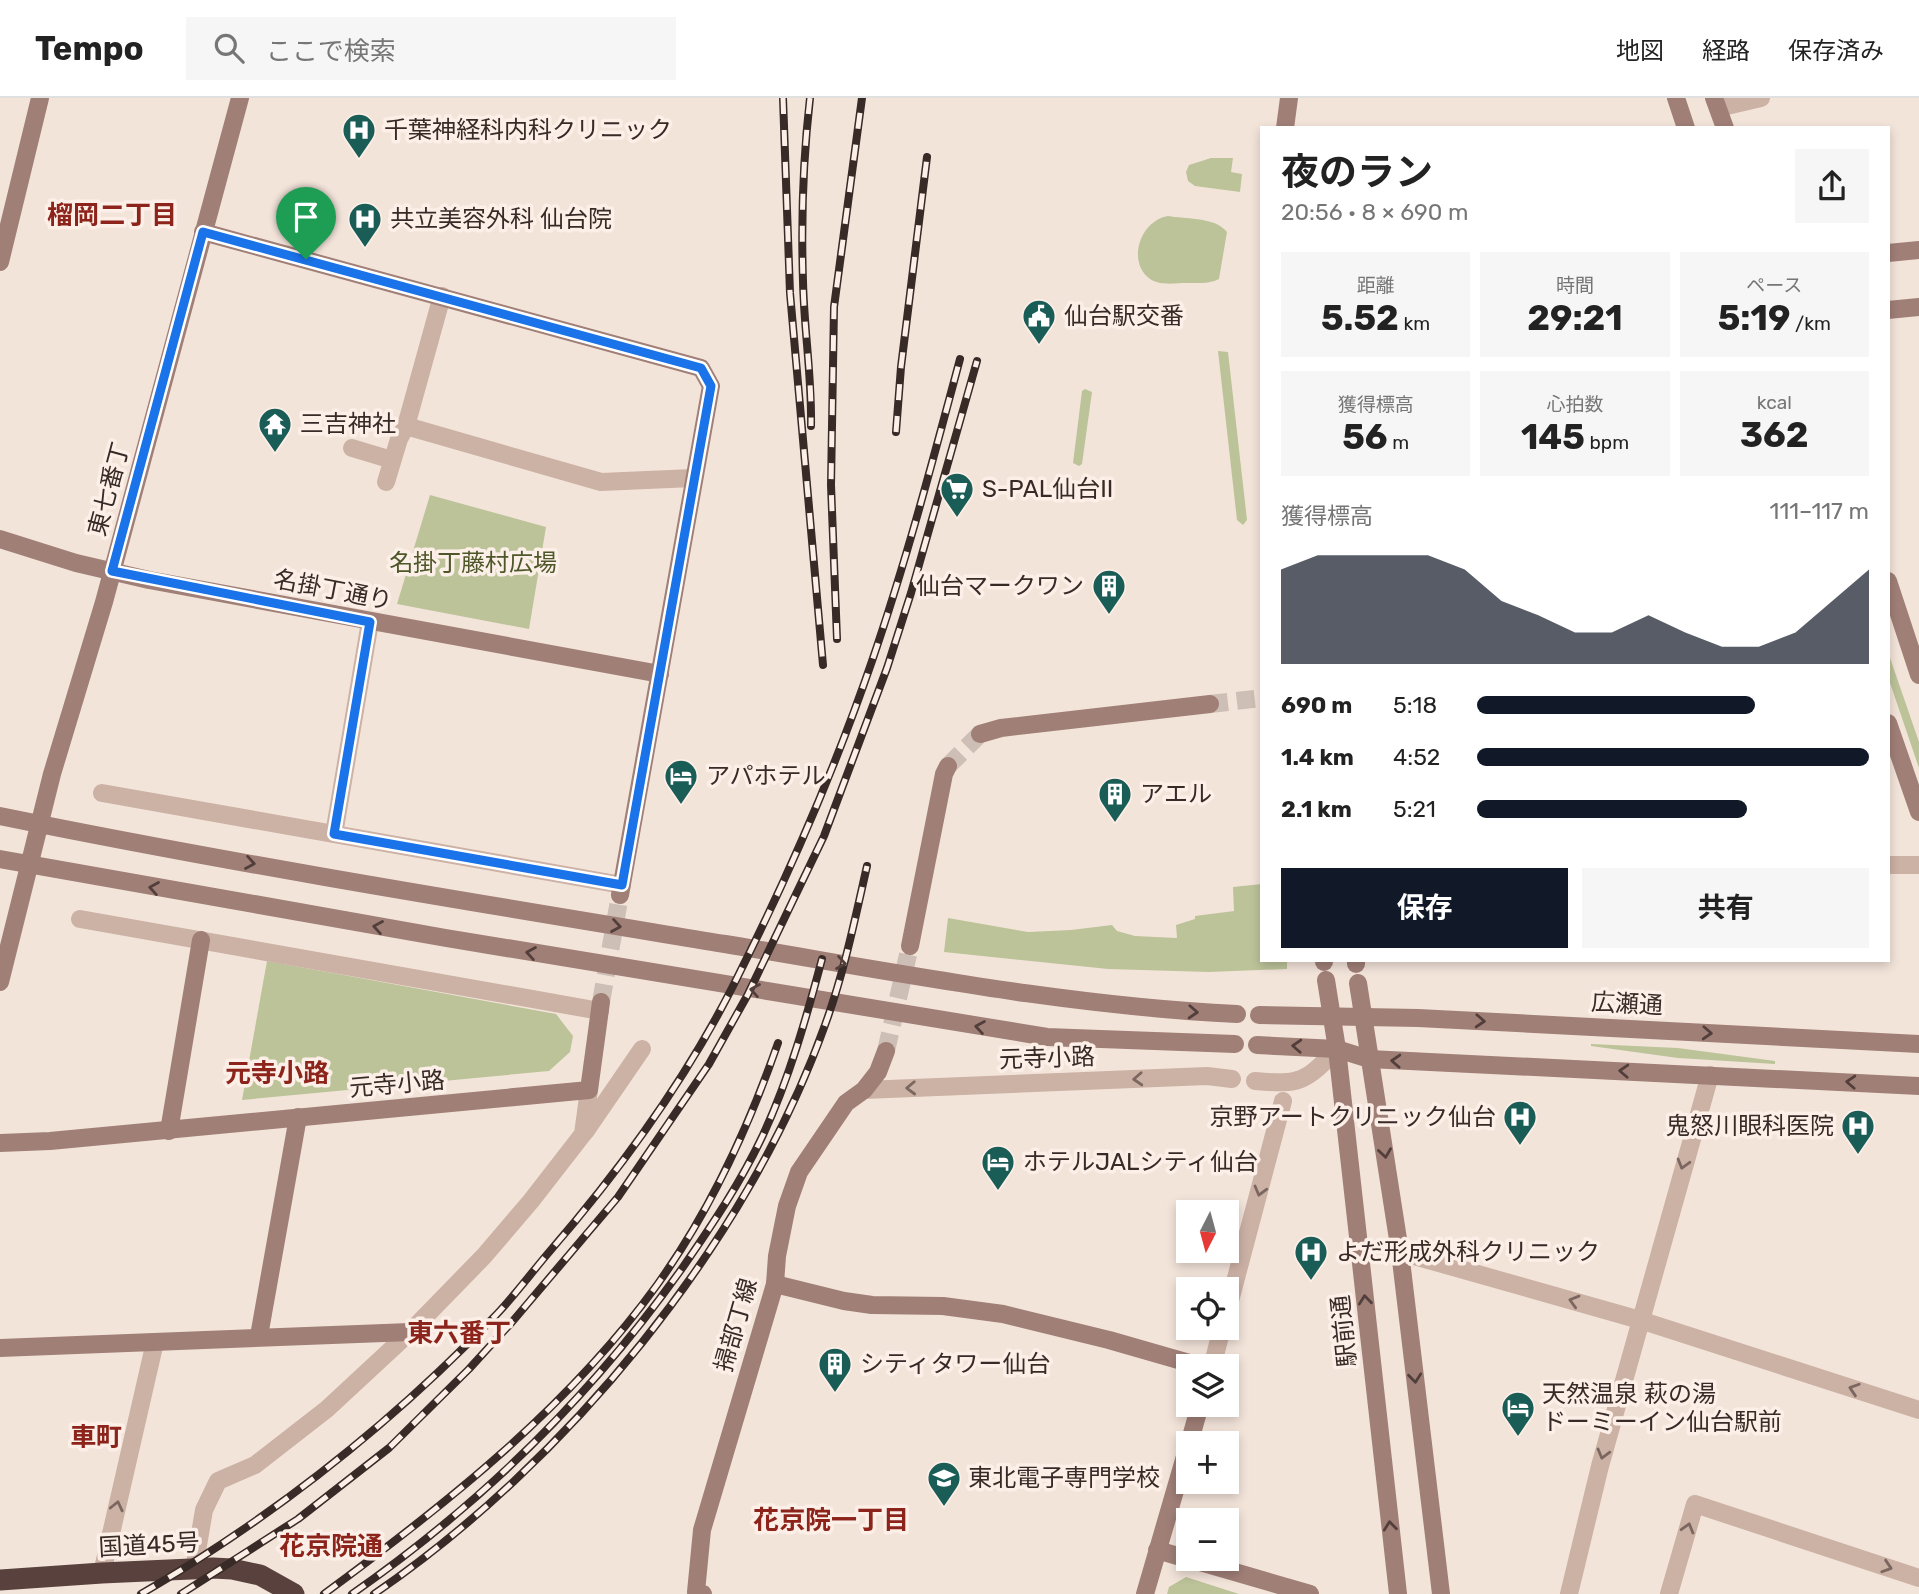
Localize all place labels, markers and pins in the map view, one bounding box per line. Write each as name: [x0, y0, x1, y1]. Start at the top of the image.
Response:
hospital icon: 千葉神経科内科クリニック: [340, 111, 378, 160]
place label: 千葉神経科内科クリニック: [384, 116, 672, 144]
pin: [276, 187, 336, 259]
hospital icon: 共立美容外科 仙台院: [346, 200, 384, 249]
place label: 共立美容外科 仙台院: [390, 205, 612, 233]
public building icon: 仙台駅交番: [1020, 297, 1058, 346]
place label: 仙台駅交番: [1064, 302, 1184, 330]
temple icon: 三吉神社: [256, 405, 294, 454]
place label: 三吉神社: [300, 410, 396, 438]
supermarket icon: S-PAL仙台II: [938, 470, 976, 519]
place label: S-PAL仙台II: [982, 475, 1113, 503]
building icon: 仙台マークワン: [1090, 567, 1128, 616]
place label: 仙台マークワン: [916, 572, 1084, 600]
hotel icon: アパホテル: [662, 757, 700, 806]
place label: アパホテル: [706, 762, 826, 790]
building icon: アエル: [1096, 775, 1134, 824]
place label: アエル: [1140, 780, 1212, 808]
hospital icon: 京野アートクリニック仙台: [1501, 1098, 1539, 1147]
place label: 京野アートクリニック仙台: [1209, 1103, 1496, 1131]
hospital icon: 鬼怒川眼科医院: [1839, 1107, 1877, 1156]
place label: 鬼怒川眼科医院: [1666, 1112, 1834, 1140]
hotel icon: ホテルJALシティ仙台: [979, 1143, 1017, 1192]
place label: ホテルJALシティ仙台: [1023, 1148, 1258, 1176]
hospital icon: よだ形成外科クリニック: [1292, 1233, 1330, 1282]
place label: よだ形成外科クリニック: [1336, 1238, 1600, 1266]
building icon: シティタワー仙台: [816, 1345, 854, 1394]
place label: シティタワー仙台: [860, 1350, 1051, 1378]
place label: 天然温泉 萩の湯 ドーミーイン仙台駅前: [1542, 1380, 1782, 1436]
hotel icon: 天然温泉 萩の湯 ドーミーイン仙台駅前: [1499, 1389, 1537, 1438]
school or university icon: 東北電子専門学校: [925, 1459, 963, 1508]
place label: 東北電子専門学校: [968, 1464, 1160, 1492]

